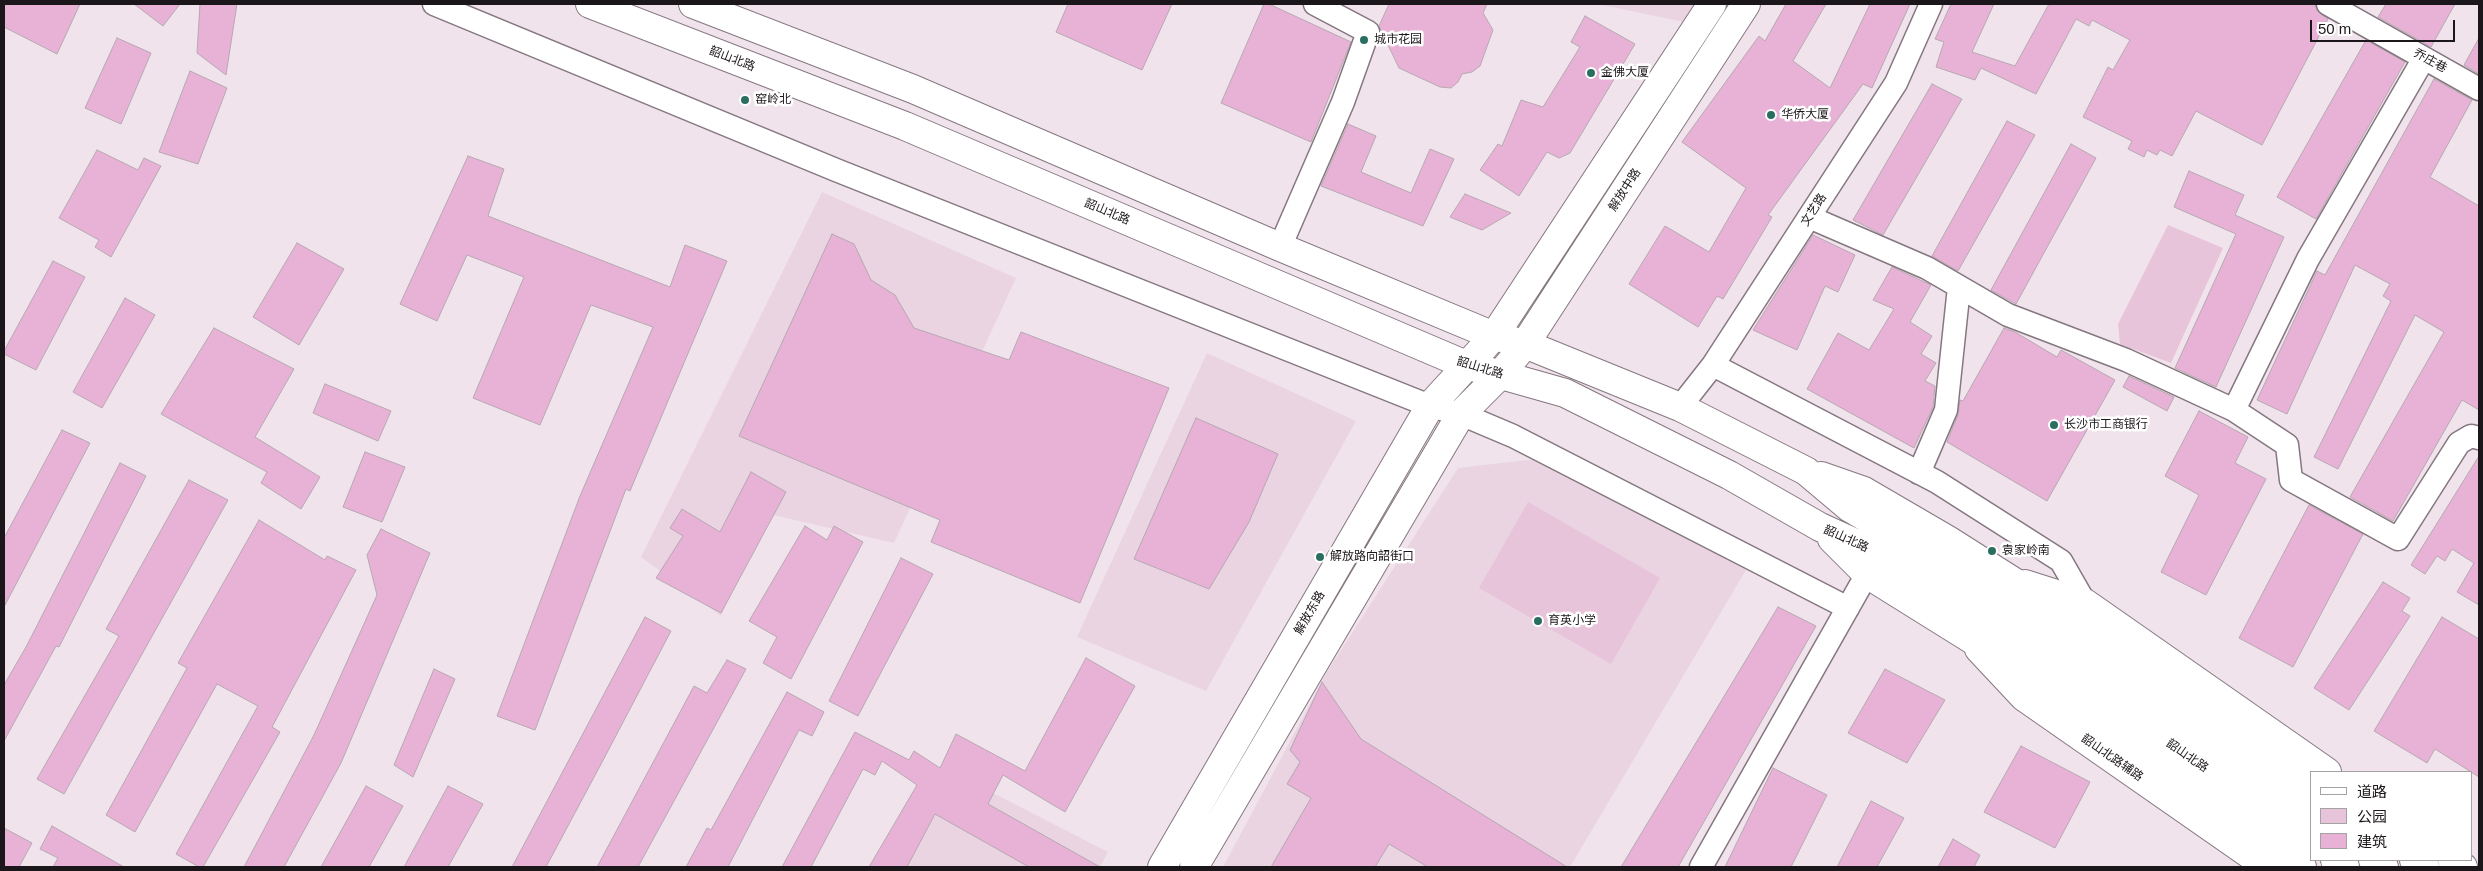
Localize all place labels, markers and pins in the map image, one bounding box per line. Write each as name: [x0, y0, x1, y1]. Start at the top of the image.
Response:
place label: 城市花园: [1374, 33, 1422, 47]
marker: 城市花园: [1358, 34, 1370, 46]
place label: 金佛大厦: [1601, 66, 1649, 80]
marker: 金佛大厦: [1585, 67, 1597, 79]
place label: 窑岭北: [755, 93, 791, 107]
marker: 窑岭北: [739, 94, 751, 106]
place label: 华侨大厦: [1781, 108, 1829, 122]
marker: 华侨大厦: [1765, 109, 1777, 121]
place label: 长沙市工商银行: [2064, 418, 2148, 432]
marker: 长沙市工商银行: [2048, 419, 2060, 431]
place label: 袁家岭南: [2002, 544, 2050, 558]
marker: 袁家岭南: [1986, 545, 1998, 557]
place label: 解放路向韶街口: [1330, 550, 1414, 564]
marker: 解放路向韶街口: [1314, 551, 1326, 563]
place label: 育英小学: [1548, 614, 1596, 628]
marker: 育英小学: [1532, 615, 1544, 627]

